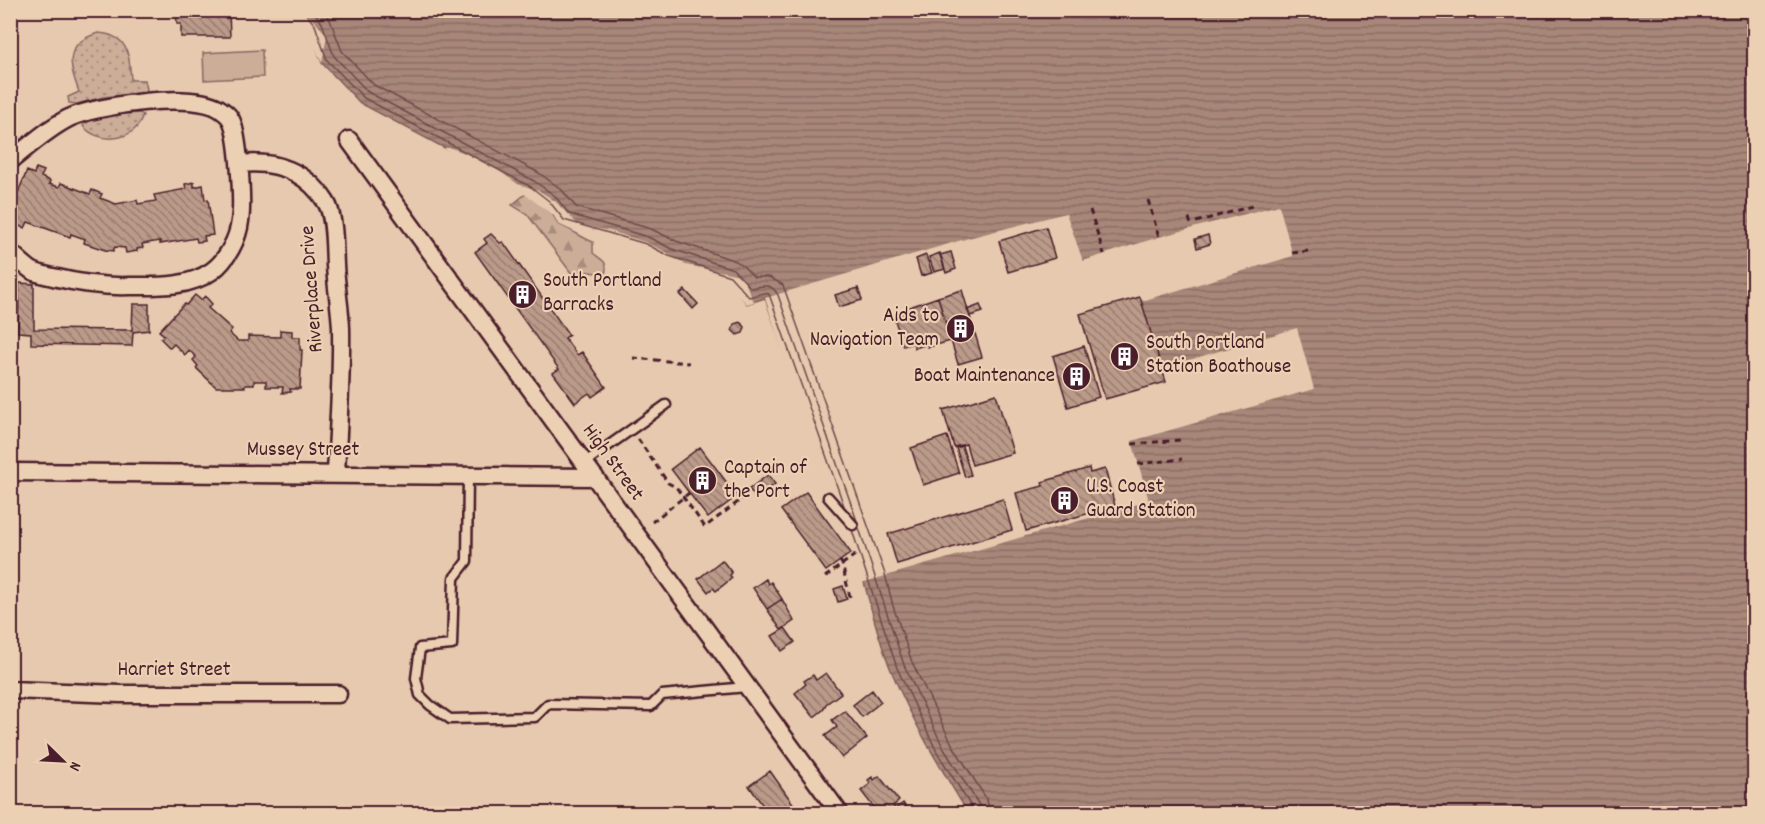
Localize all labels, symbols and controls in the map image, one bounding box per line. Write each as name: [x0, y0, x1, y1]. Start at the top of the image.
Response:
street label: Riverplace Drive: [294, 224, 332, 354]
place label: South Portland Barracks: [543, 267, 662, 321]
building icon: South Portland Barracks: [506, 278, 538, 310]
place label: Aids to Navigation Team: [810, 302, 939, 356]
building icon: Aids to Navigation Team: [944, 313, 976, 345]
place label: South Portland Station Boathouse: [1146, 329, 1291, 383]
building icon: South Portland Station Boathouse: [1109, 340, 1141, 372]
building icon: Boat Maintenance: [1060, 361, 1092, 393]
place label: Boat Maintenance: [914, 362, 1055, 392]
street label: High Street: [574, 418, 651, 508]
street label: Mussey Street: [247, 436, 360, 466]
place label: Captain of the Port: [724, 454, 807, 508]
building icon: Captain of the Port: [687, 465, 719, 497]
place label: U.S. Coast Guard Station: [1086, 473, 1195, 527]
building icon: U.S. Coast Guard Station: [1049, 484, 1081, 516]
street label: Harriet Street: [118, 656, 231, 686]
north arrow: [33, 731, 93, 791]
text: N: [62, 758, 87, 774]

